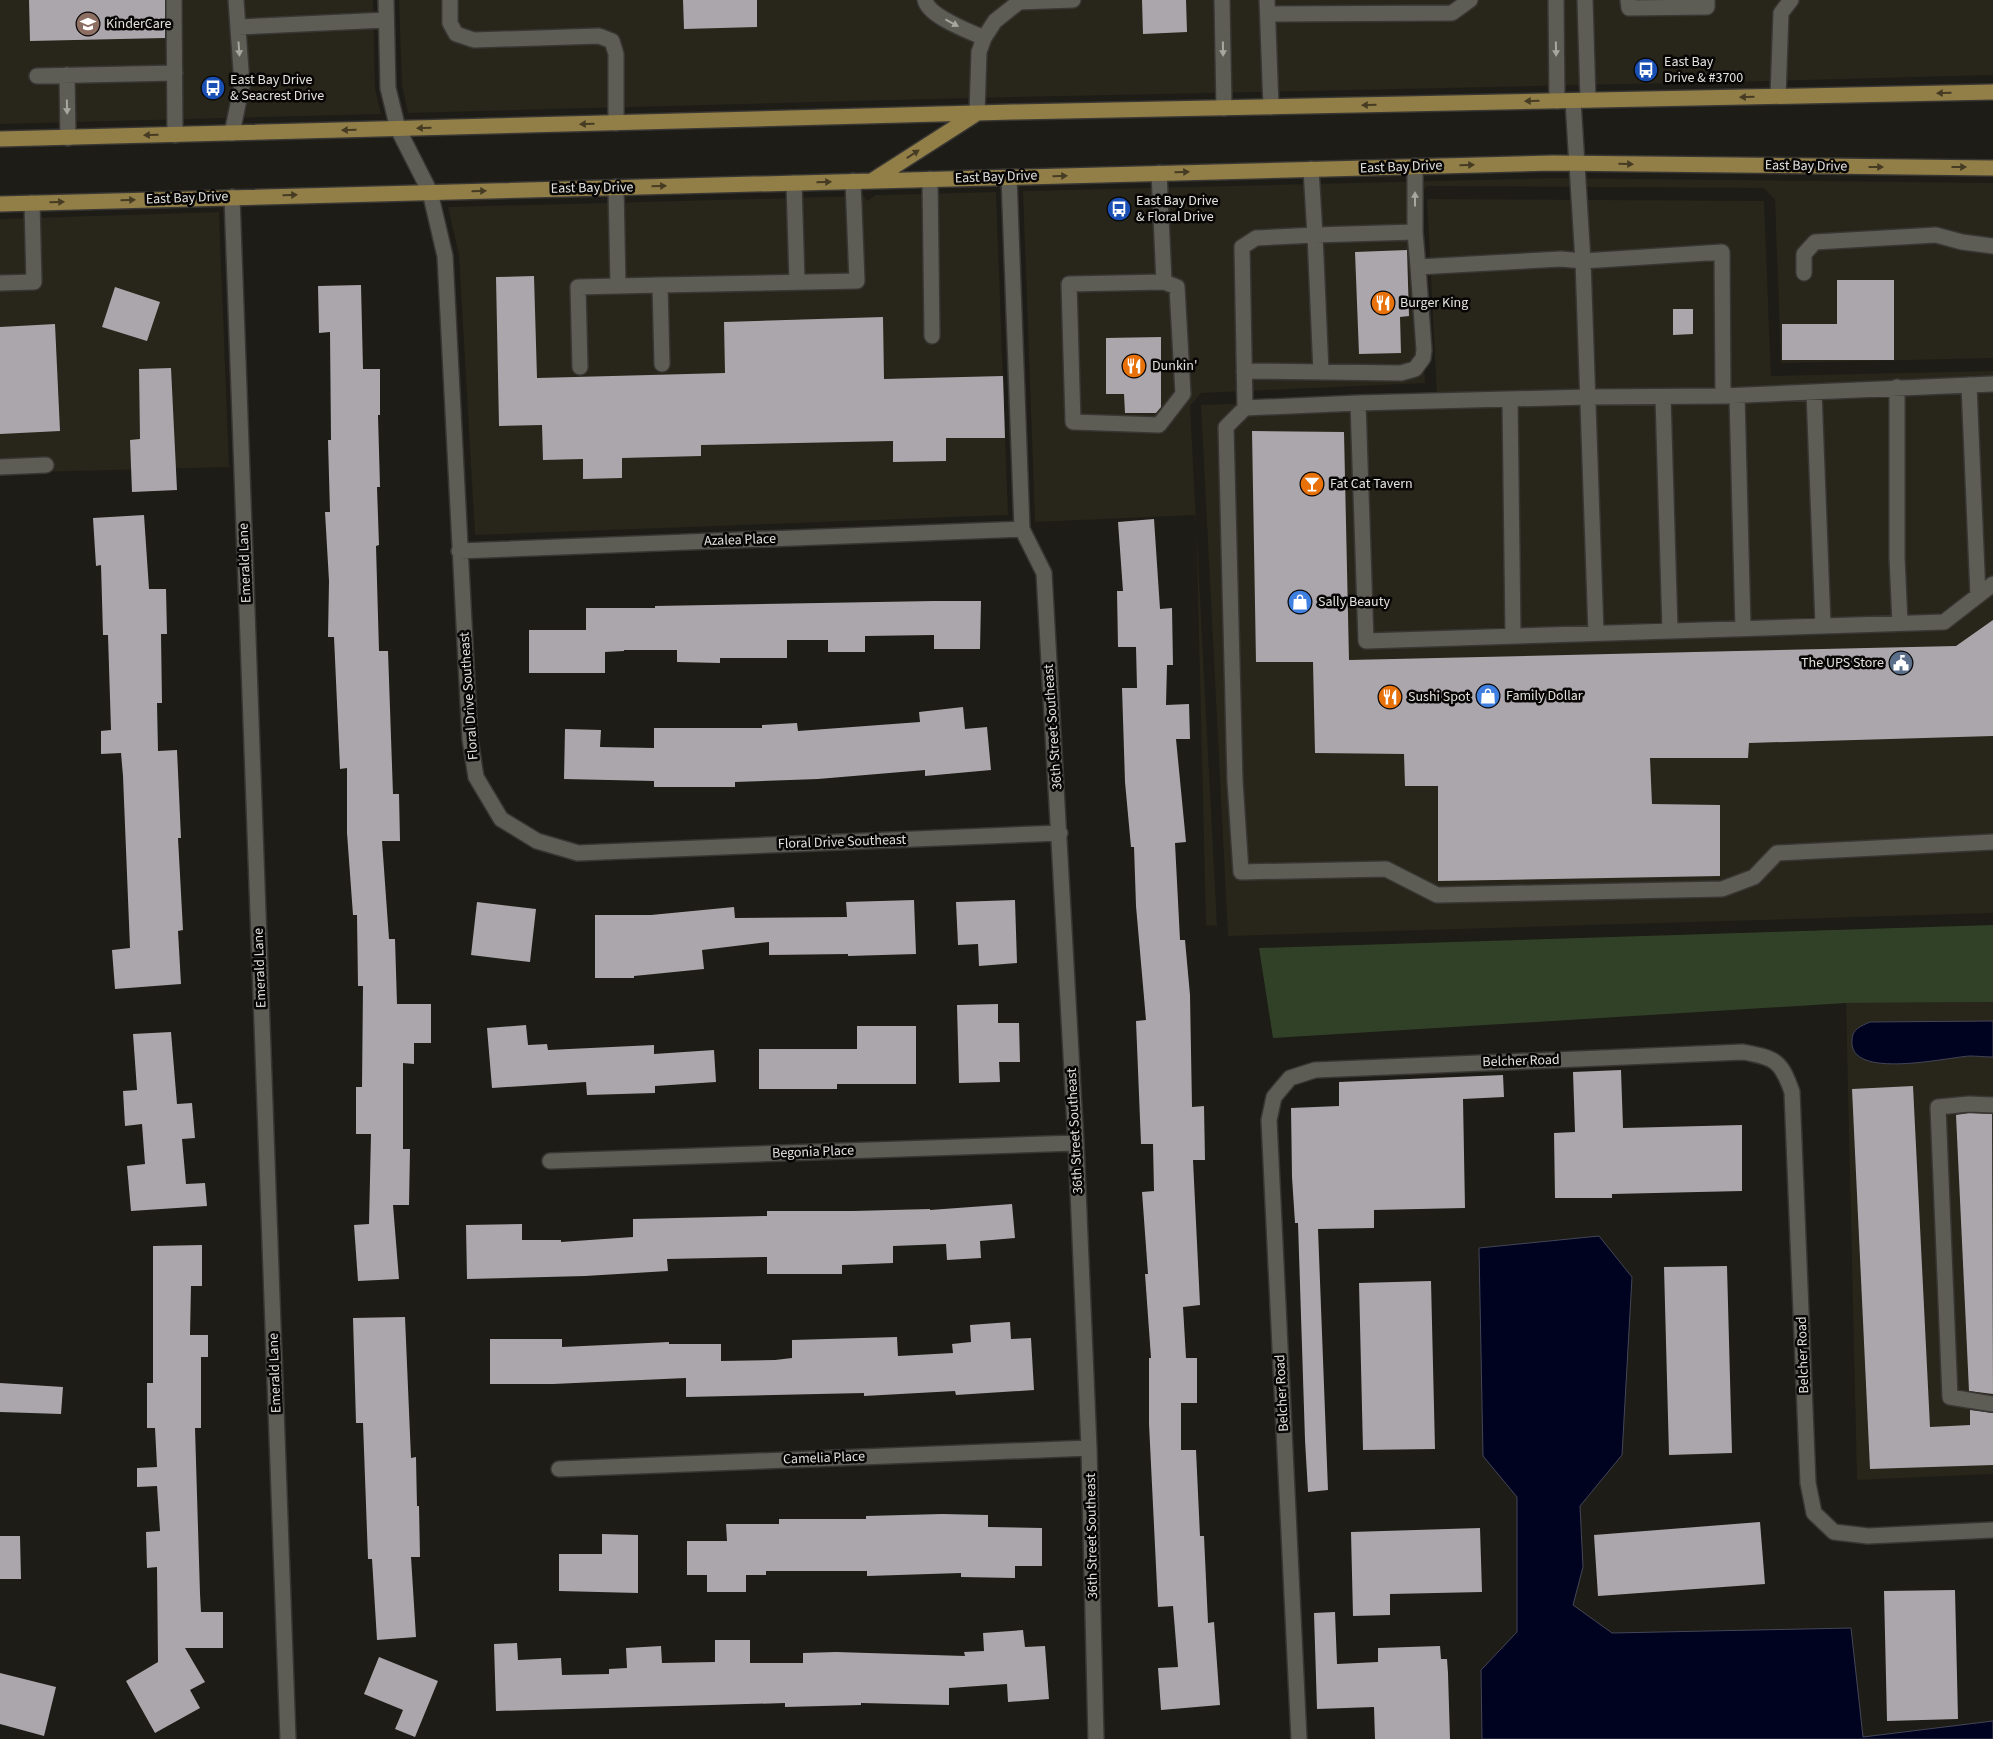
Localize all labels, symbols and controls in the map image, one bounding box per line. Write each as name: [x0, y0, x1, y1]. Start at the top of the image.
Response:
school or university icon: KinderCare: [75, 11, 101, 37]
place label: KinderCare: [106, 14, 172, 34]
one-way arrow: [944, 19, 959, 27]
one-way arrow: [236, 41, 244, 57]
one-way arrow: [1219, 41, 1227, 57]
one-way arrow: [1552, 41, 1560, 57]
place label: East Bay Drive & #3700: [1664, 52, 1743, 88]
bus stop icon: East Bay Drive & #3700: [1633, 57, 1659, 83]
place label: East Bay Drive & Seacrest Drive: [230, 70, 324, 106]
bus stop icon: East Bay Drive & Seacrest Drive: [200, 75, 226, 101]
one-way arrow: [1936, 89, 1952, 97]
one-way arrow: [1739, 93, 1755, 101]
one-way arrow: [1524, 97, 1540, 105]
one-way arrow: [63, 99, 71, 115]
one-way arrow: [1361, 101, 1377, 109]
one-way arrow: [578, 120, 594, 128]
one-way arrow: [416, 124, 432, 132]
one-way arrow: [341, 126, 357, 134]
one-way arrow: [143, 132, 159, 140]
one-way arrow: [906, 149, 919, 159]
street label: East Bay Drive: [1765, 155, 1847, 177]
street label: East Bay Drive: [1359, 156, 1443, 178]
one-way arrow: [1618, 160, 1634, 168]
one-way arrow: [1459, 161, 1475, 169]
one-way arrow: [1868, 163, 1884, 171]
one-way arrow: [1951, 163, 1967, 171]
street label: East Bay Drive: [954, 166, 1038, 188]
one-way arrow: [1174, 168, 1190, 176]
one-way arrow: [1053, 171, 1069, 179]
street label: East Bay Drive: [551, 177, 633, 199]
one-way arrow: [816, 178, 832, 186]
one-way arrow: [651, 182, 667, 190]
street label: East Bay Drive: [145, 187, 229, 209]
one-way arrow: [471, 187, 487, 195]
one-way arrow: [282, 191, 298, 199]
place label: East Bay Drive & Floral Drive: [1136, 191, 1219, 227]
one-way arrow: [1411, 191, 1419, 207]
one-way arrow: [120, 196, 136, 204]
bus stop icon: East Bay Drive & Floral Drive: [1106, 196, 1132, 222]
one-way arrow: [49, 198, 65, 206]
restaurant icon: Burger King: [1370, 290, 1396, 316]
place label: Burger King: [1400, 293, 1468, 313]
restaurant icon: Dunkin': [1121, 353, 1147, 379]
place label: Dunkin': [1152, 356, 1197, 376]
bar icon: Fat Cat Tavern: [1299, 471, 1325, 497]
place label: Fat Cat Tavern: [1330, 474, 1413, 494]
street label: Emerald Lane: [234, 523, 256, 603]
street label: Azalea Place: [704, 529, 776, 551]
shop icon: Sally Beauty: [1287, 589, 1313, 615]
place label: Sally Beauty: [1318, 592, 1390, 612]
street label: Floral Drive Southeast: [455, 631, 483, 761]
public building icon: The UPS Store: [1888, 650, 1914, 676]
place label: The UPS Store: [1801, 653, 1884, 673]
street label: 36th Street Southeast: [1039, 663, 1067, 791]
shop icon: Family Dollar: [1475, 683, 1501, 709]
restaurant icon: Sushi Spot: [1377, 684, 1403, 710]
place label: Family Dollar: [1506, 686, 1583, 706]
place label: Sushi Spot: [1408, 687, 1470, 707]
street label: Floral Drive Southeast: [778, 830, 907, 854]
street label: Emerald Lane: [249, 928, 271, 1008]
street label: Belcher Road: [1482, 1050, 1560, 1072]
street label: 36th Street Southeast: [1062, 1067, 1088, 1194]
street label: Begonia Place: [772, 1141, 854, 1163]
street label: Belcher Road: [1792, 1316, 1814, 1394]
street label: Emerald Lane: [264, 1333, 286, 1413]
street label: Belcher Road: [1270, 1354, 1294, 1432]
street label: Camelia Place: [783, 1447, 865, 1469]
street label: 36th Street Southeast: [1081, 1473, 1103, 1599]

